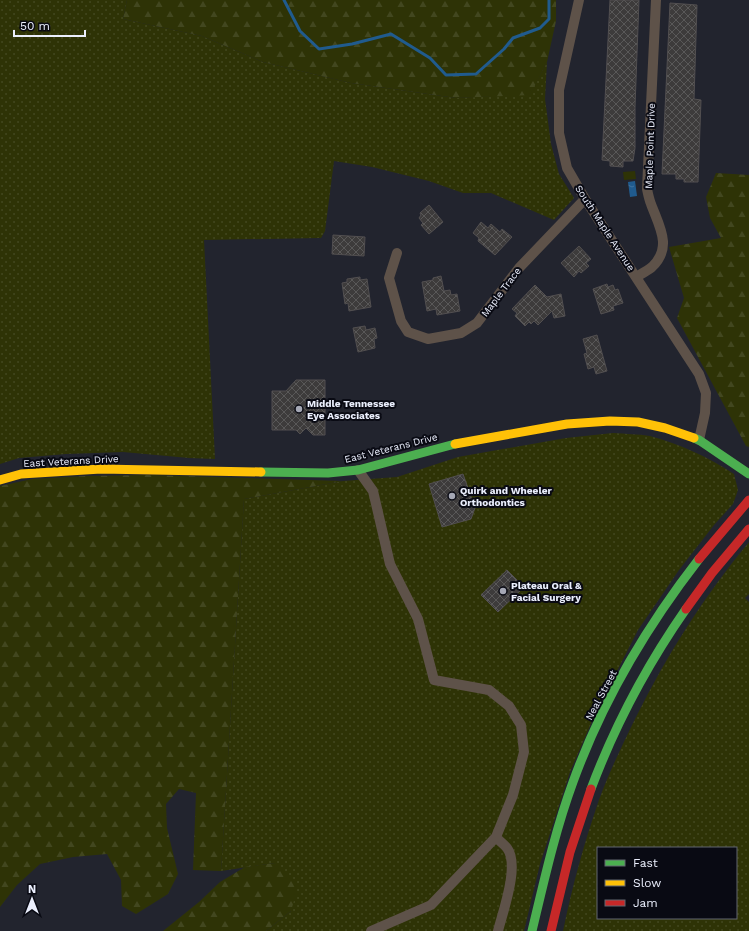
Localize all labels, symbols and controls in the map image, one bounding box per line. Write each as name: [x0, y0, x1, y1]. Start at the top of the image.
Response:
scale bar: [14, 12, 85, 38]
text: 50 m: [20, 19, 50, 33]
street label: Maple Point Drive: [643, 103, 657, 189]
street label: South Maple Avenue: [573, 183, 637, 273]
street label: Maple Trace: [479, 265, 523, 319]
place label: Middle Tennessee Eye Associates: [307, 398, 395, 421]
marker: Middle Tennessee Eye Associates: [294, 404, 304, 414]
street label: East Veterans Drive: [343, 431, 439, 465]
street label: East Veterans Drive: [23, 453, 119, 469]
place label: Quirk and Wheeler Orthodontics: [460, 485, 552, 508]
marker: Quirk and Wheeler Orthodontics: [447, 491, 457, 501]
place label: Plateau Oral & Facial Surgery: [511, 580, 582, 603]
marker: Plateau Oral & Facial Surgery: [498, 586, 508, 596]
street label: Neal Street: [583, 667, 619, 722]
legend: [597, 847, 737, 919]
text: Fast: [633, 856, 658, 870]
text: Slow: [633, 876, 661, 890]
north arrow: [12, 879, 52, 919]
text: N: [28, 883, 36, 896]
text: Jam: [633, 896, 658, 910]

